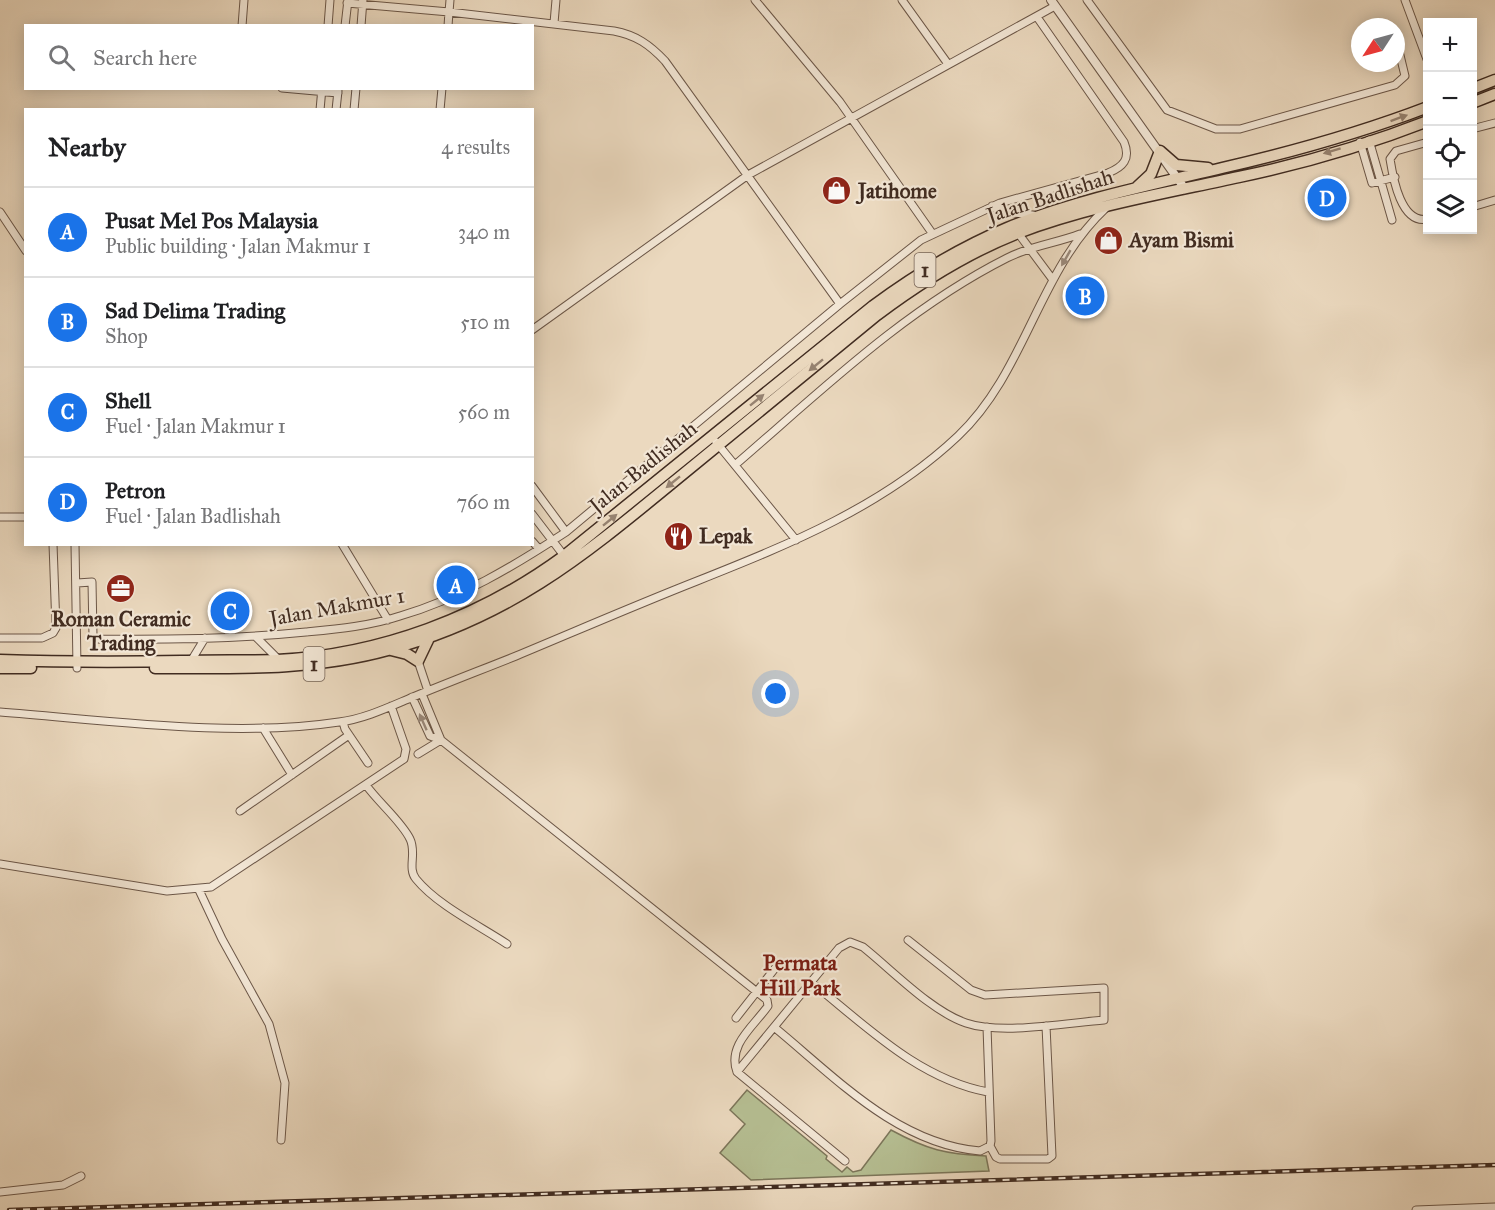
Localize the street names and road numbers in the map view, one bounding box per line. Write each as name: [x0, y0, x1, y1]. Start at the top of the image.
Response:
street label: Jalan Badlishah: [981, 163, 1117, 229]
road number: 1: [914, 253, 936, 287]
street label: Jalan Badlishah: [582, 415, 703, 520]
street label: Jalan Makmur 1: [265, 582, 407, 632]
road number: 1: [304, 647, 324, 681]

